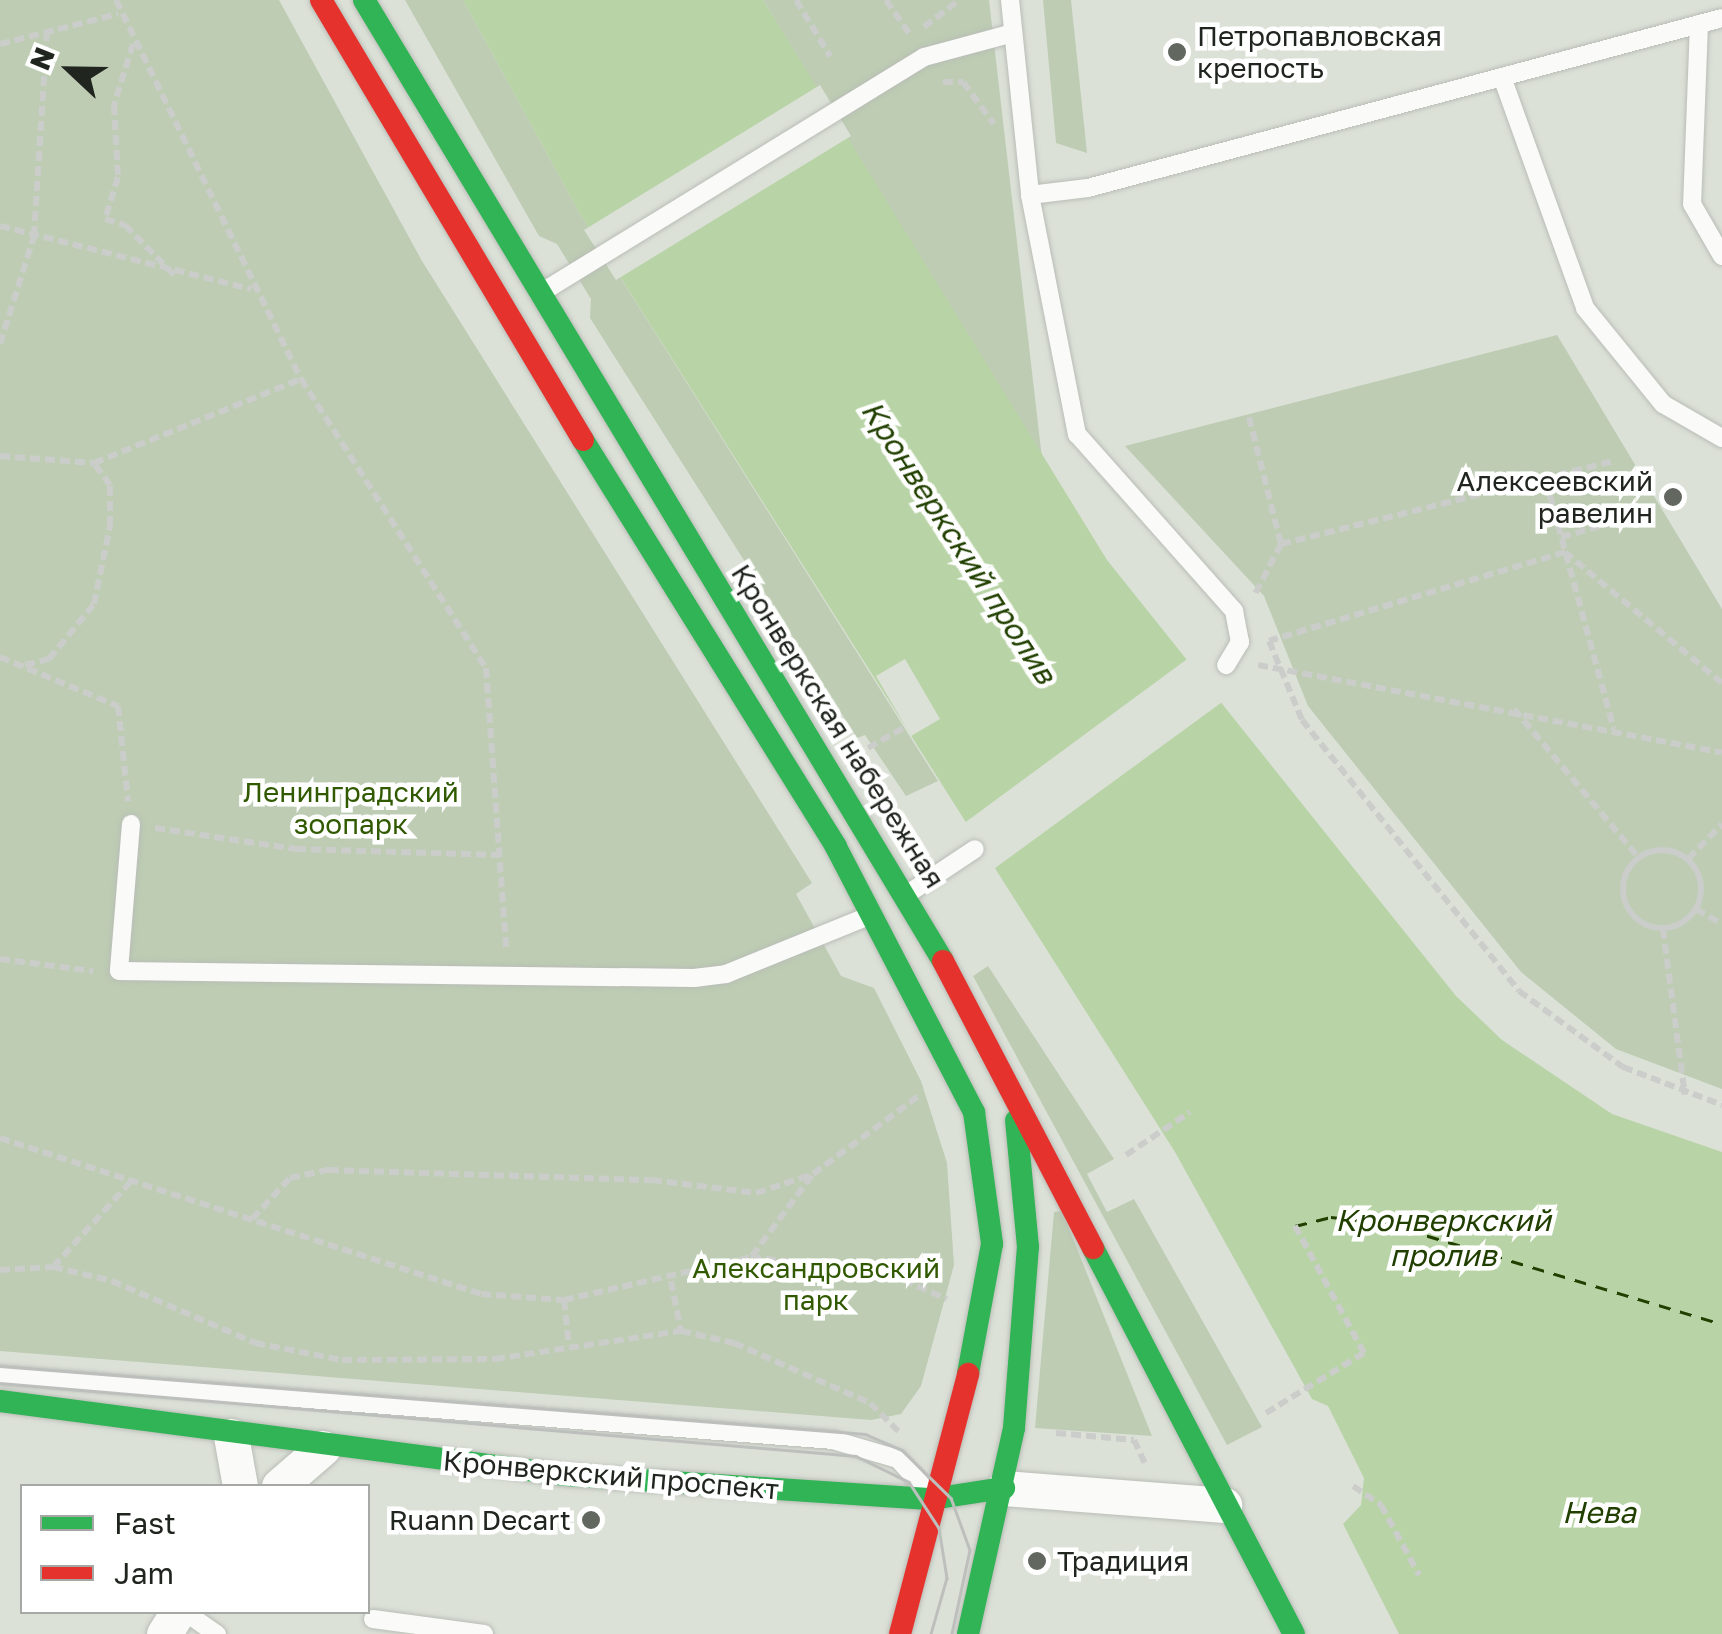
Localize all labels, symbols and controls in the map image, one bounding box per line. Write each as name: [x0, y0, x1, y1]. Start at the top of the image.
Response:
place label: Петропавловская крепость: [1197, 19, 1442, 85]
north arrow: [20, 20, 120, 120]
marker: Петропавловская крепость: [1166, 41, 1188, 63]
text: N: [22, 43, 61, 75]
water label: Кронверкский пролив: [854, 394, 1064, 690]
place label: Алексеевский равелин: [1456, 464, 1653, 530]
marker: Алексеевский равелин: [1662, 486, 1684, 508]
street label: Кронверкская набережная: [724, 558, 952, 894]
park label: Ленинградский зоопарк: [243, 775, 459, 841]
water label: Кронверкский пролив: [1335, 1202, 1551, 1272]
park label: Александровский парк: [692, 1251, 940, 1317]
street label: Кронверкский проспект: [442, 1444, 780, 1506]
legend: [20, 1484, 370, 1614]
water label: Нева: [1562, 1494, 1636, 1530]
place label: Ruann Decart: [389, 1503, 571, 1537]
text: Fast: [114, 1505, 176, 1541]
marker: Ruann Decart: [580, 1509, 602, 1531]
place label: Традиция: [1057, 1544, 1189, 1578]
marker: Традиция: [1026, 1550, 1048, 1572]
text: Jam: [114, 1555, 174, 1591]

